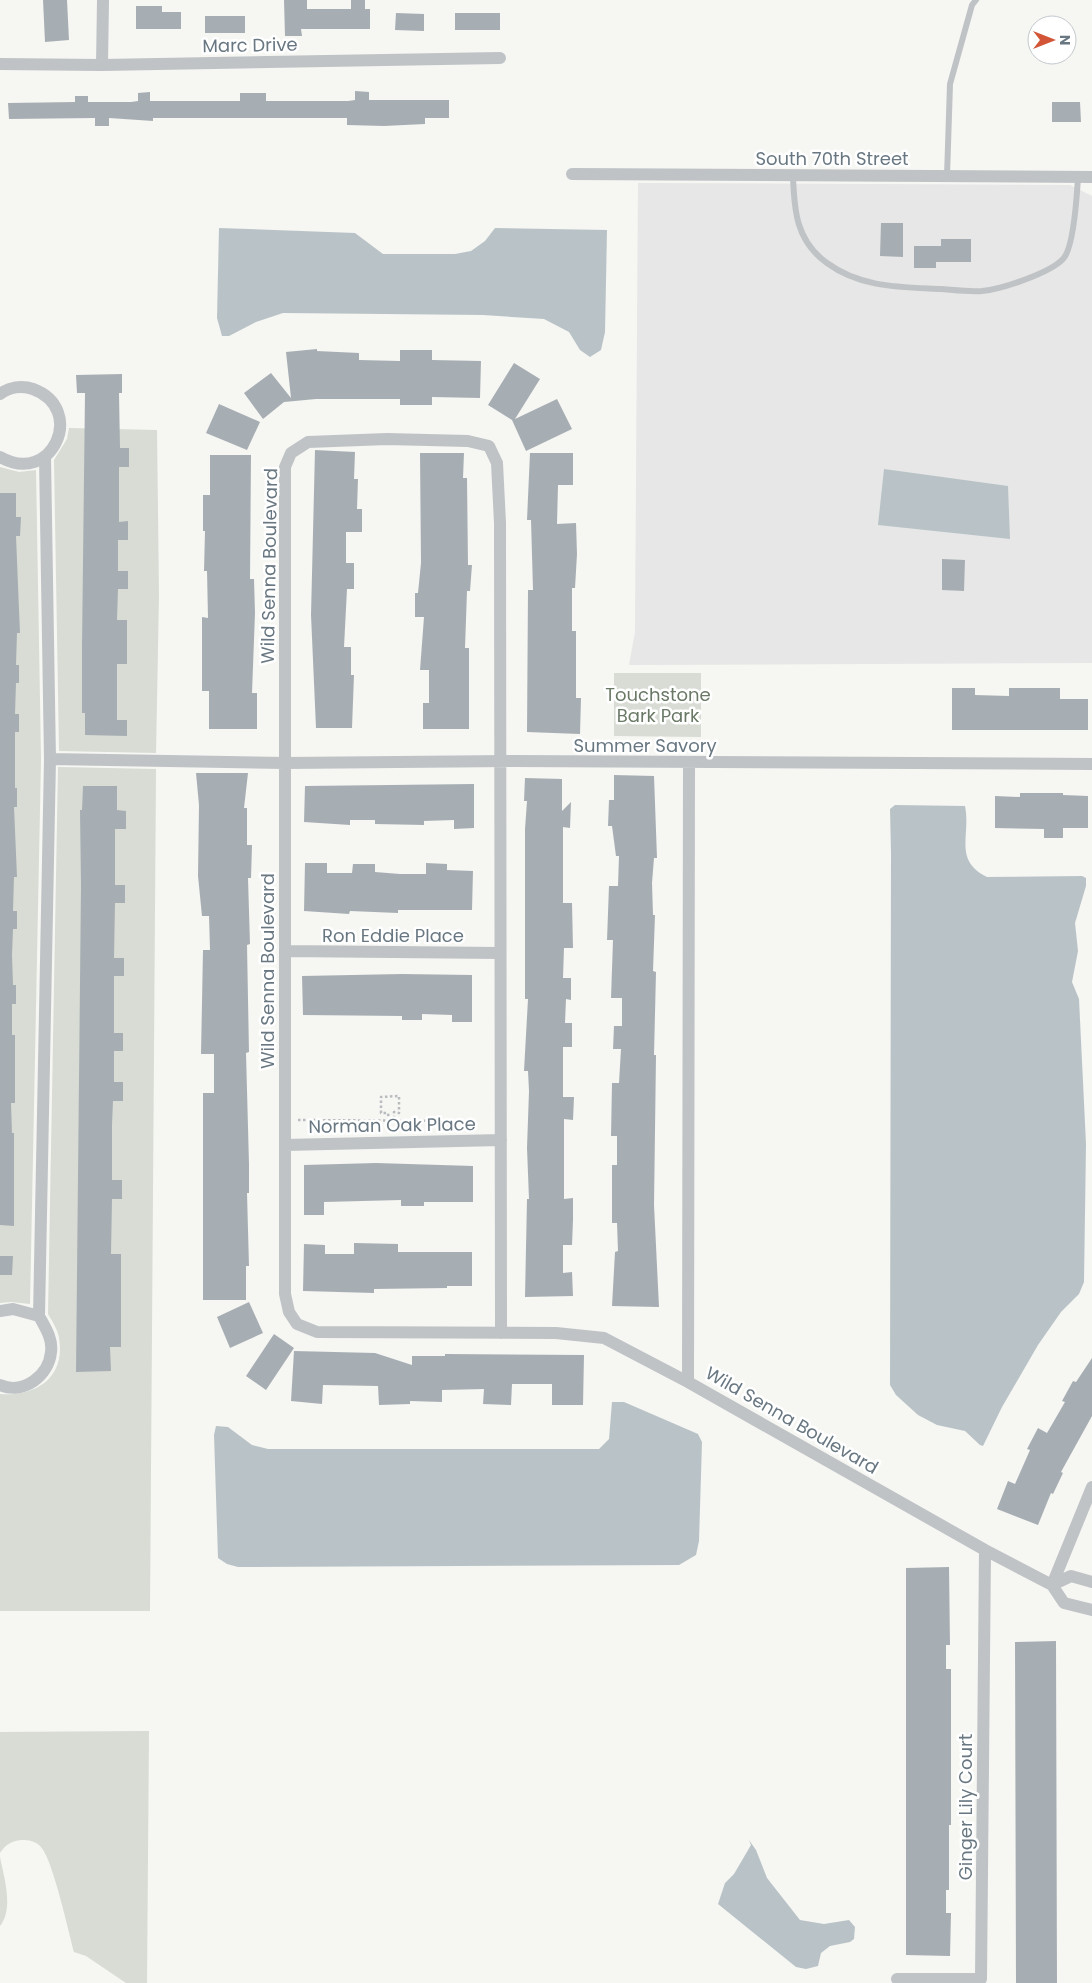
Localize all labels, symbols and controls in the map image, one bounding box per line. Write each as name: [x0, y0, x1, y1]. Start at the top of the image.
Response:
north arrow: [1027, 15, 1077, 65]
street label: Marc Drive: [202, 32, 298, 58]
text: N: [1055, 35, 1075, 45]
street label: South 70th Street: [755, 146, 909, 171]
street label: Wild Senna Boulevard: [255, 468, 283, 664]
park label: Touchstone Bark Park: [605, 682, 711, 728]
street label: Summer Savory: [573, 733, 717, 758]
street label: Wild Senna Boulevard: [255, 873, 280, 1069]
street label: Ron Eddie Place: [322, 923, 464, 948]
street label: Norman Oak Place: [308, 1111, 476, 1139]
street label: Wild Senna Boulevard: [701, 1360, 883, 1480]
street label: Ginger Lily Court: [953, 1734, 978, 1880]

